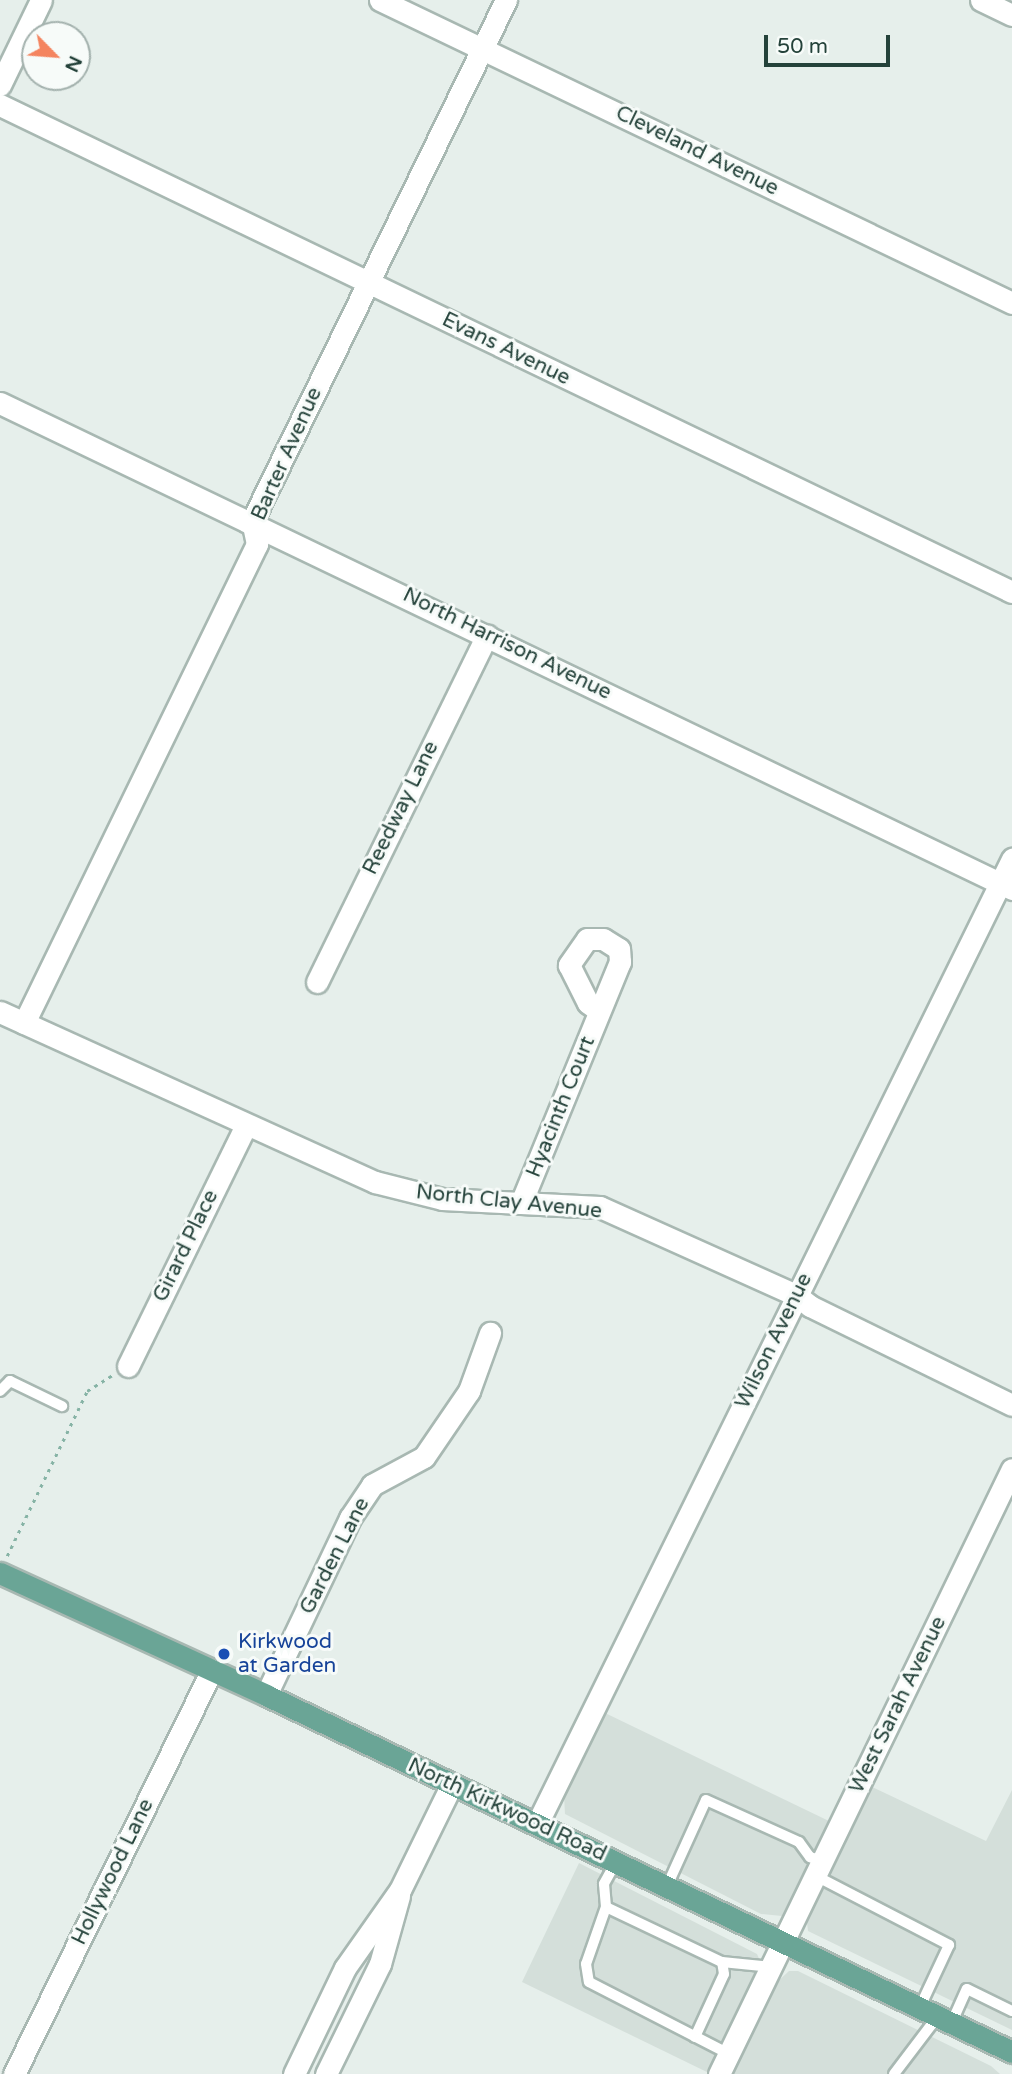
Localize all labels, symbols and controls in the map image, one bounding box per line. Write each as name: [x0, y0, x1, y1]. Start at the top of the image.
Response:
north arrow: [21, 21, 91, 91]
scale bar: [767, 21, 893, 65]
text: 50 m: [777, 34, 828, 59]
text: N: [60, 52, 86, 76]
street label: Cleveland Avenue: [611, 101, 783, 201]
street label: Evans Avenue: [438, 307, 574, 391]
street label: Barter Avenue: [246, 384, 328, 524]
street label: North Harrison Avenue: [399, 583, 615, 705]
street label: Reedway Lane: [358, 737, 444, 879]
street label: Hyacinth Court: [521, 1033, 601, 1181]
street label: North Clay Avenue: [415, 1180, 603, 1224]
street label: Girard Place: [148, 1186, 224, 1306]
street label: Wilson Avenue: [730, 1269, 818, 1413]
street label: Garden Lane: [295, 1494, 375, 1618]
street label: West Sarah Avenue: [844, 1612, 952, 1798]
place label: Kirkwood at Garden: [238, 1629, 336, 1679]
marker: Kirkwood at Garden: [216, 1646, 232, 1662]
street label: North Kirkwood Road: [404, 1753, 610, 1867]
street label: Hollywood Lane: [67, 1795, 159, 1949]

